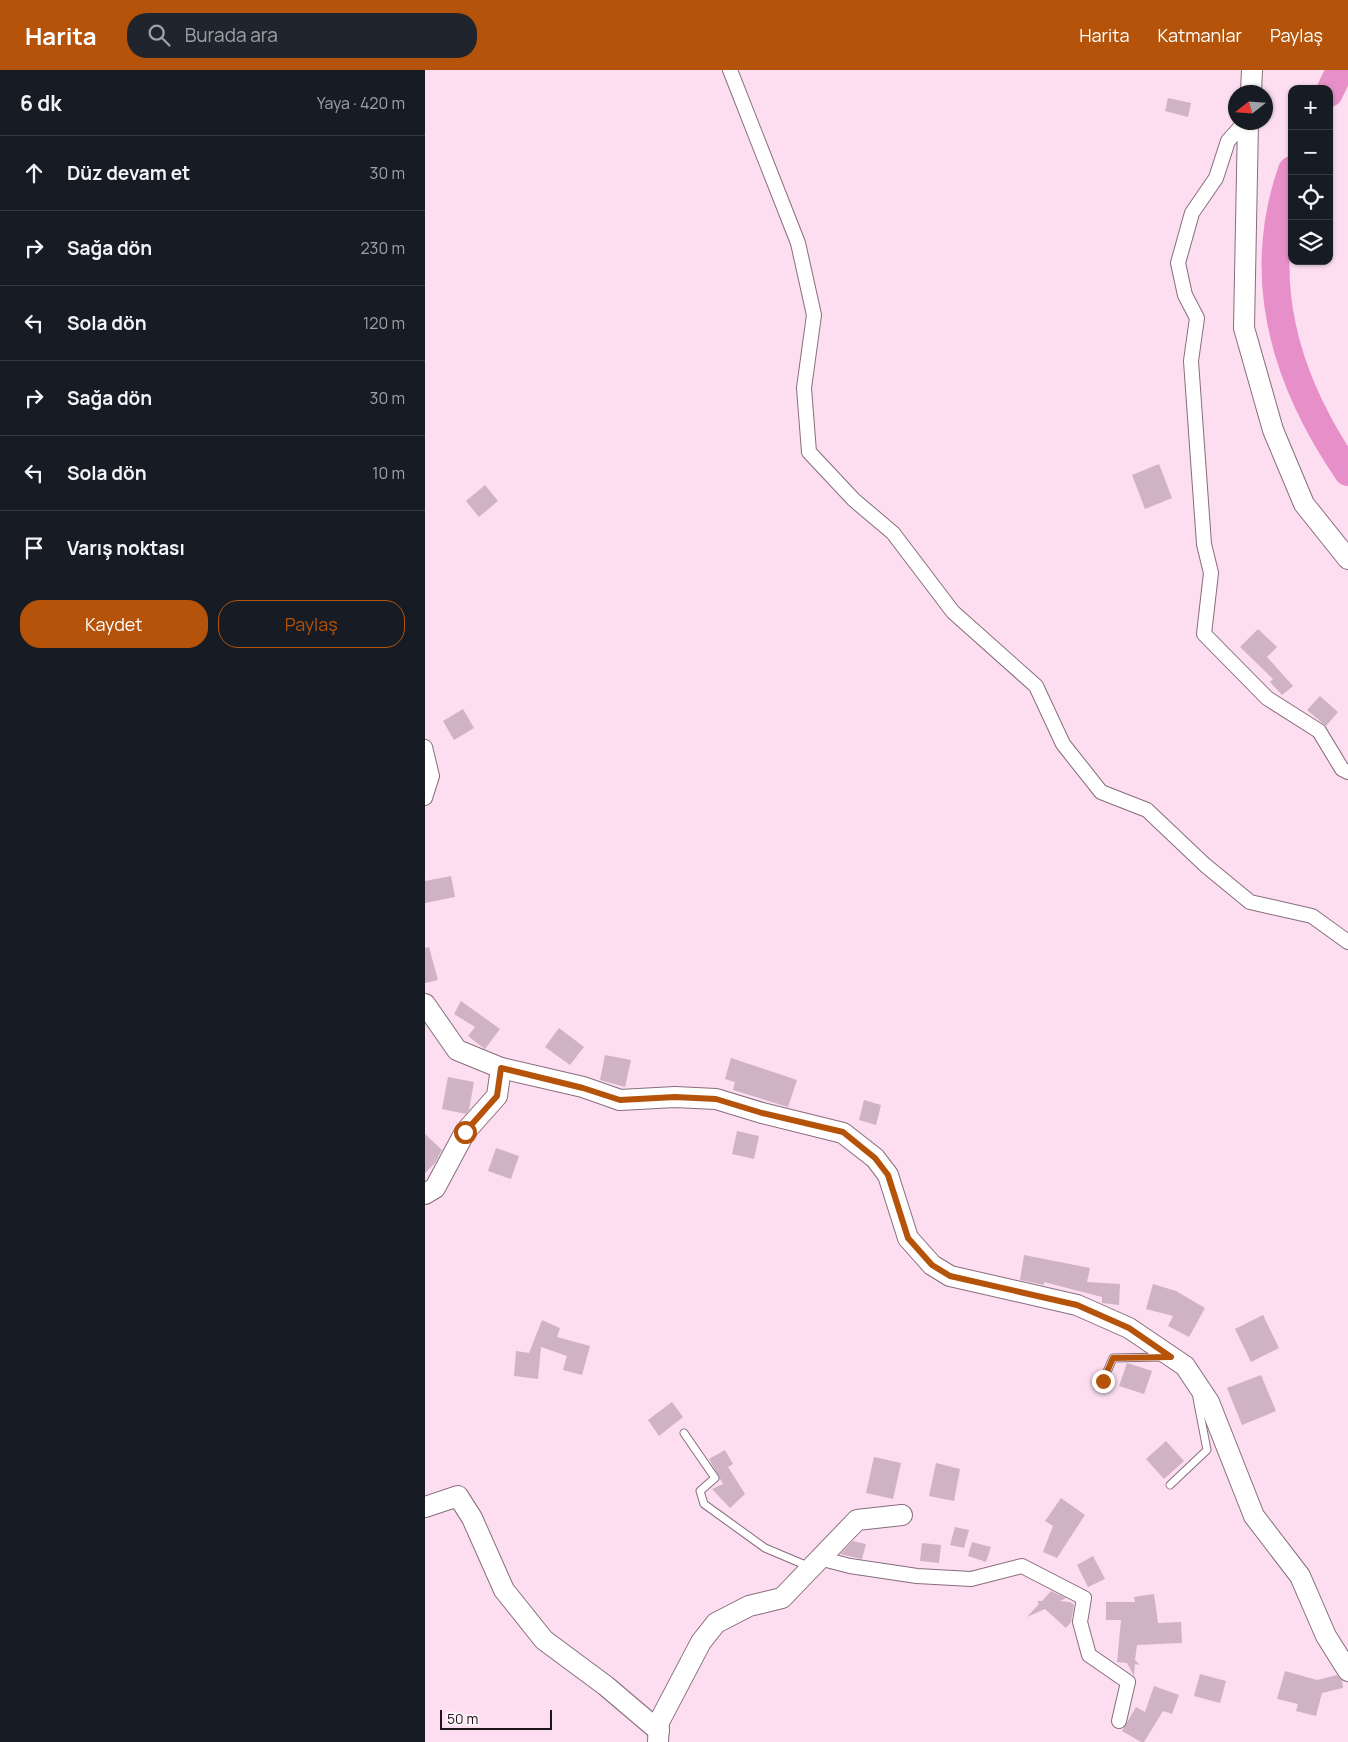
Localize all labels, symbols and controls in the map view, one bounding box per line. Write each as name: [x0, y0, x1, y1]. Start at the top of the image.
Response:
search box: [127, 13, 477, 58]
text: Harita: [25, 19, 97, 52]
icon: search: [145, 21, 173, 49]
text: Burada ara: [185, 22, 278, 48]
text: Harita: [1079, 23, 1129, 47]
text: Katmanlar: [1157, 23, 1242, 47]
text: Paylaş: [1270, 23, 1323, 47]
north arrow: [1228, 85, 1273, 130]
map controls: [1288, 85, 1333, 265]
button: +: [1288, 85, 1333, 130]
text: 6 dk: [20, 89, 62, 117]
text: Yaya · 420 m: [317, 92, 405, 114]
button: −: [1288, 130, 1333, 175]
icon: ahead: [20, 159, 48, 187]
text: Düz devam et: [67, 160, 190, 186]
text: 30 m: [370, 162, 405, 184]
button: locate: [1288, 175, 1333, 220]
button: layers: [1288, 220, 1333, 265]
icon: right: [20, 234, 48, 262]
text: Sağa dön: [67, 235, 152, 261]
text: 230 m: [361, 237, 405, 259]
icon: left: [20, 309, 48, 337]
text: Sola dön: [67, 310, 147, 336]
text: 120 m: [363, 312, 405, 334]
icon: right: [20, 384, 48, 412]
text: Sağa dön: [67, 385, 152, 411]
text: 30 m: [370, 387, 405, 409]
icon: left: [20, 459, 48, 487]
text: Sola dön: [67, 460, 147, 486]
text: 10 m: [372, 462, 405, 484]
icon: arrive: [20, 534, 48, 562]
text: Varış noktası: [67, 535, 185, 561]
button: Kaydet: [20, 600, 208, 648]
button: Paylaş: [218, 600, 405, 648]
route start: [454, 1121, 477, 1144]
route end: [1092, 1370, 1115, 1393]
scale bar: [440, 1707, 553, 1730]
text: 50 m: [447, 1709, 478, 1728]

